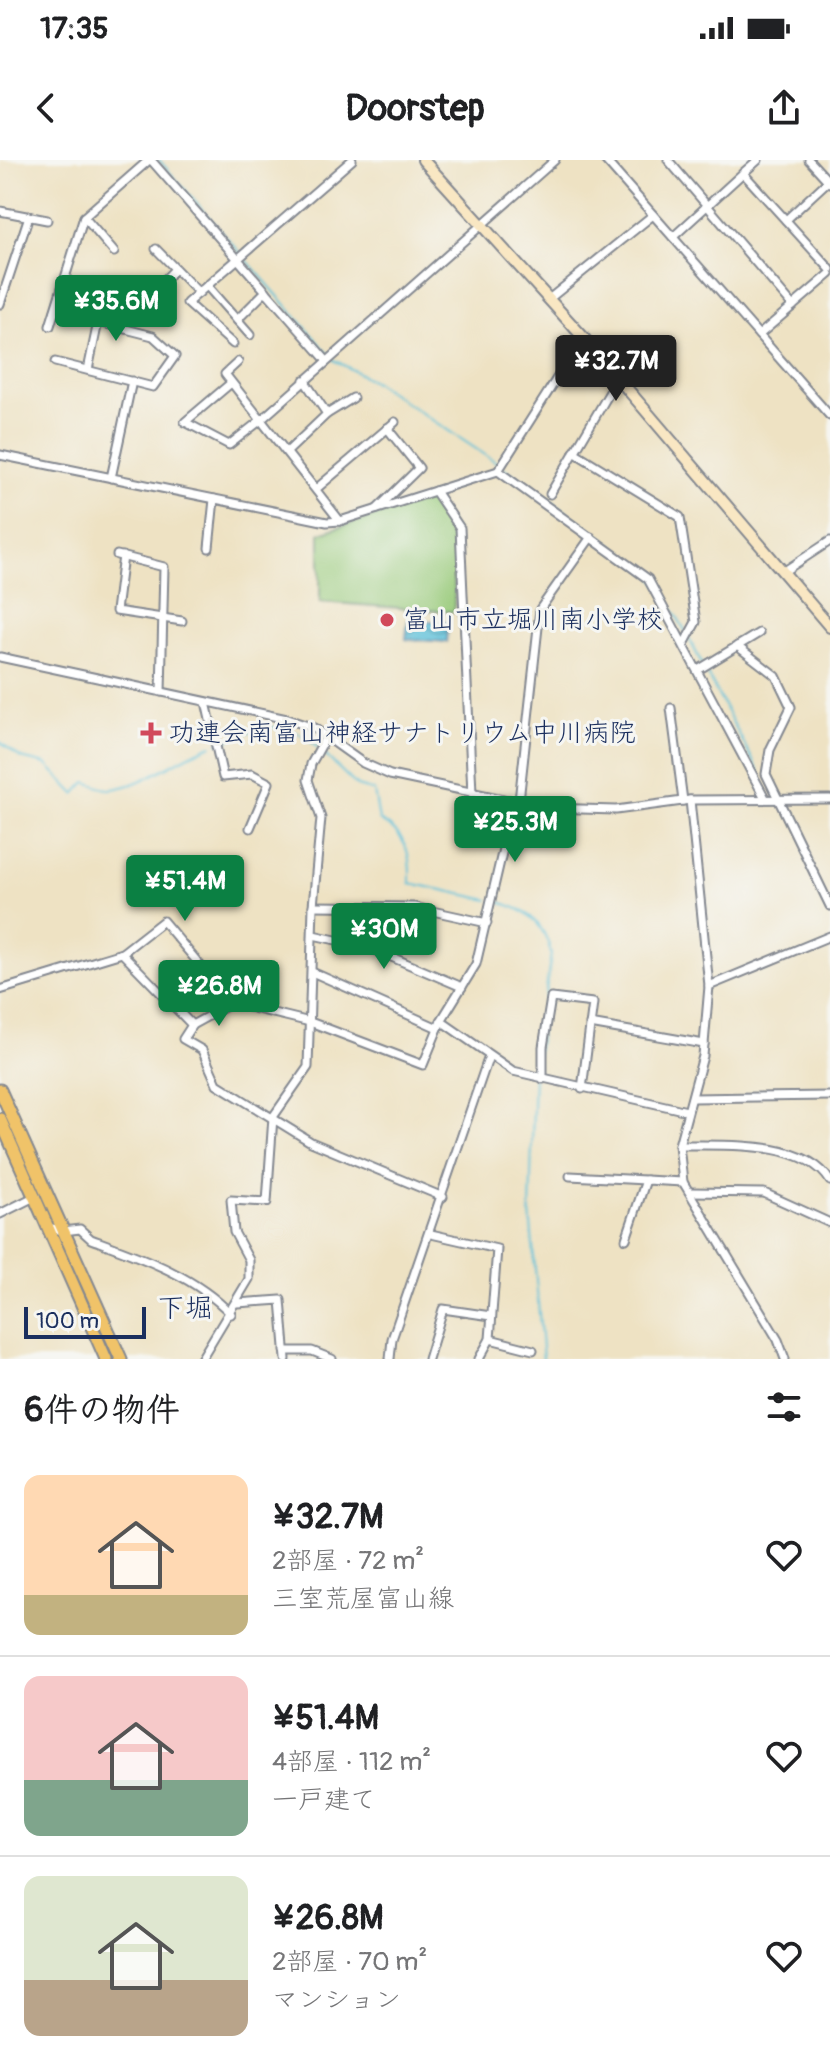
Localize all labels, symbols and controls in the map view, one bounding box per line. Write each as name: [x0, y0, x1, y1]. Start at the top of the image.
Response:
text: 17:35: [40, 10, 109, 47]
icon: back: [24, 86, 68, 130]
text: Doorstep: [345, 86, 485, 131]
icon: share: [762, 86, 806, 130]
pin: ¥35.6M: [51, 275, 181, 343]
text: ¥35.6M: [73, 285, 159, 317]
pin: ¥32.7M: [551, 335, 681, 403]
text: ¥32.7M: [573, 345, 659, 377]
place label: 富山市立堀川南小学校: [403, 604, 663, 636]
marker: 富山市立堀川南小学校: [378, 611, 396, 629]
place label: 功連会南富山神経サナトリウム中川病院: [169, 717, 635, 749]
marker: 功連会南富山神経サナトリウム中川病院: [140, 722, 162, 744]
pin: ¥25.3M: [450, 796, 580, 864]
text: ¥25.3M: [472, 806, 558, 838]
pin: ¥51.4M: [120, 855, 250, 923]
text: ¥51.4M: [144, 865, 226, 897]
pin: ¥30M: [337, 903, 431, 971]
text: ¥30M: [349, 913, 419, 945]
pin: ¥26.8M: [154, 960, 284, 1028]
text: ¥26.8M: [176, 970, 262, 1002]
district label: 下堀: [157, 1291, 213, 1326]
scale bar: [24, 1303, 146, 1339]
text: 100 m: [36, 1307, 99, 1335]
icon: filters: [762, 1385, 806, 1429]
text: 6件の物件: [24, 1389, 180, 1432]
text: ¥32.7M: [272, 1496, 384, 1539]
icon: home: [88, 1507, 184, 1603]
icon: heart: [762, 1533, 806, 1577]
text: 2部屋 · 72 m²: [272, 1545, 424, 1577]
text: 三室荒屋富山線: [272, 1583, 454, 1615]
text: ¥51.4M: [272, 1697, 379, 1740]
icon: home: [88, 1708, 184, 1804]
icon: heart: [762, 1734, 806, 1778]
text: 4部屋 · 112 m²: [272, 1746, 431, 1778]
text: 一戸建て: [272, 1784, 376, 1816]
text: ¥26.8M: [272, 1897, 383, 1940]
icon: home: [88, 1908, 184, 2004]
icon: heart: [762, 1934, 806, 1978]
text: 2部屋 · 70 m²: [272, 1946, 427, 1978]
text: マンション: [272, 1984, 401, 2016]

